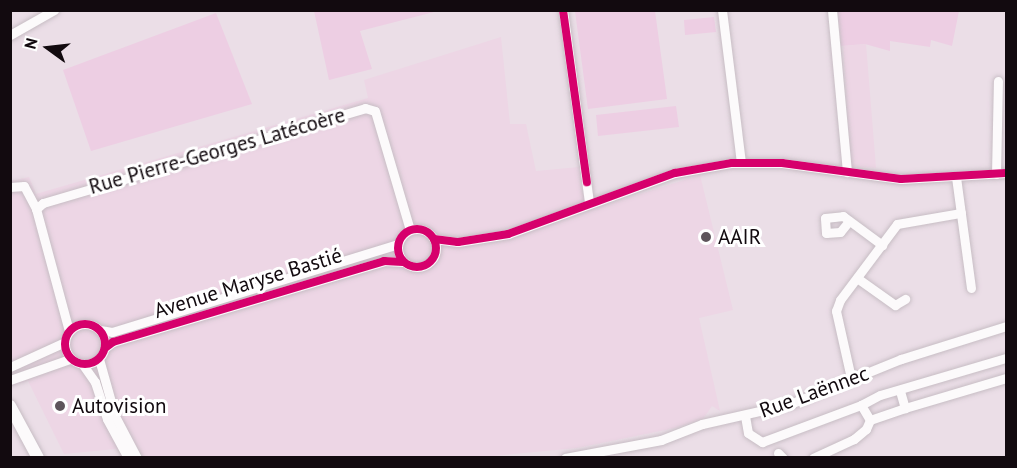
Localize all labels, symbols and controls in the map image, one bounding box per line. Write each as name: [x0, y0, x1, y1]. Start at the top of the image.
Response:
north arrow: [18, 18, 78, 78]
text: N: [20, 36, 42, 51]
street label: Rue Pierre-Georges Latécoère: [86, 102, 348, 200]
place label: AAIR: [718, 224, 761, 250]
marker: AAIR: [699, 230, 713, 244]
street label: Avenue Maryse Bastié: [151, 242, 345, 324]
street label: Rue Laënnec: [756, 361, 872, 423]
place label: Autovision: [72, 393, 166, 419]
marker: Autovision: [53, 399, 67, 413]

